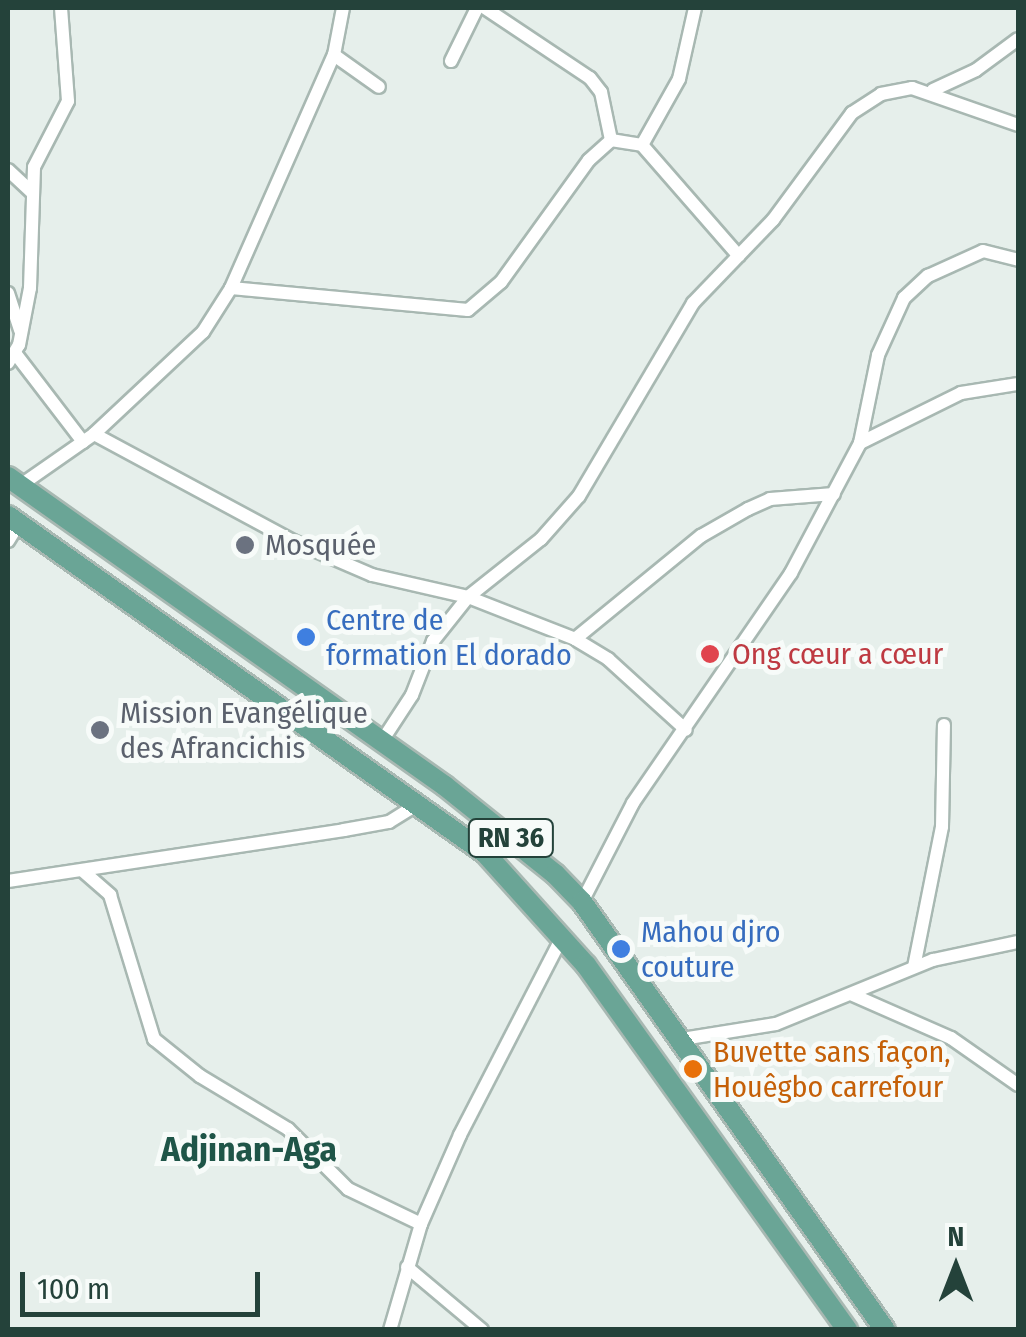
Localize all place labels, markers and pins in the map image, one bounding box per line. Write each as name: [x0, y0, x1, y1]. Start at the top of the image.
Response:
place label: Mosquée: [265, 527, 376, 563]
marker: Mosquée: [234, 534, 256, 556]
place label: Centre de formation El dorado: [326, 602, 572, 672]
marker: Centre de formation El dorado: [295, 626, 317, 648]
place label: Ong cœur a cœur: [732, 636, 943, 672]
marker: Ong cœur a cœur: [697, 641, 723, 667]
place label: Mission Evangélique des Afrancichis: [120, 695, 368, 766]
marker: Mission Evangélique des Afrancichis: [89, 719, 111, 741]
place label: Mahou djro couture: [641, 914, 780, 984]
marker: Mahou djro couture: [610, 938, 632, 960]
place label: Buvette sans façon, Houêgbo carrefour: [713, 1034, 951, 1104]
marker: Buvette sans façon, Houêgbo carrefour: [682, 1058, 704, 1080]

